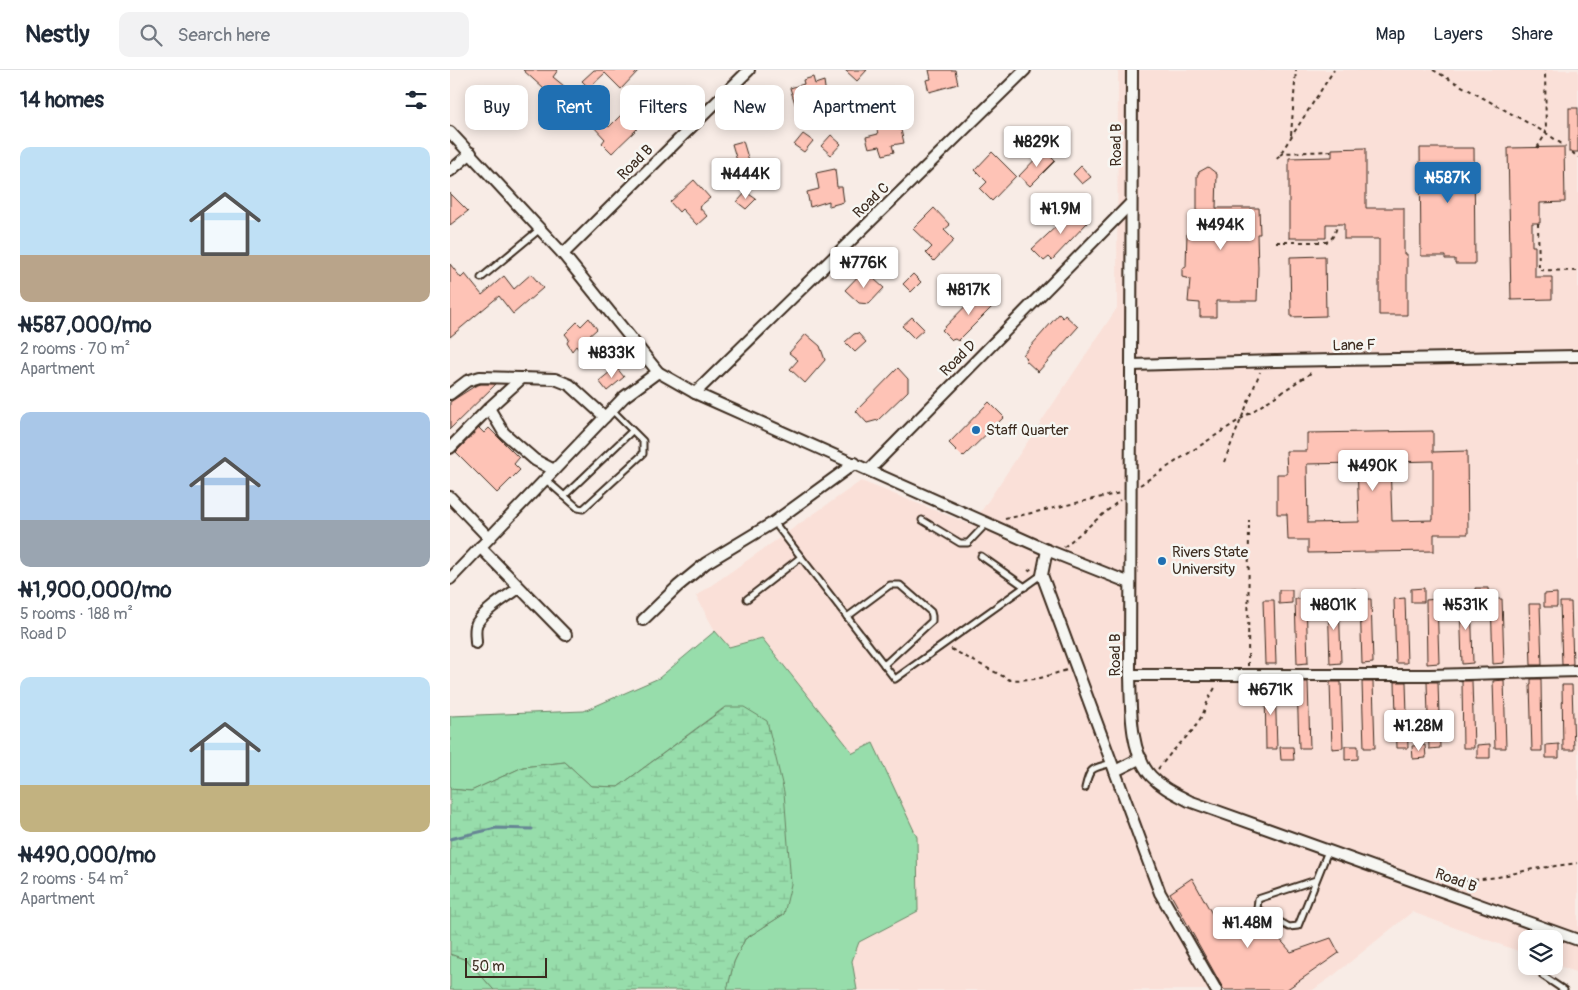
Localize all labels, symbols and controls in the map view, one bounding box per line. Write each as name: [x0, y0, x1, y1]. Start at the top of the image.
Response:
search box: [119, 12, 469, 57]
text: Nestly: [25, 20, 89, 49]
icon: search: [137, 21, 165, 49]
text: Search here: [177, 23, 270, 47]
text: Map: [1376, 23, 1405, 46]
text: Layers: [1433, 23, 1483, 46]
text: Share: [1511, 23, 1553, 46]
chip: Buy: [465, 85, 528, 130]
chip: Rent: [538, 85, 610, 130]
chip: Filters: [620, 85, 705, 130]
chip: New: [715, 85, 784, 130]
chip: Apartment: [794, 85, 914, 130]
icon: filters: [402, 86, 430, 114]
text: 14 homes: [20, 87, 104, 114]
street label: Road B: [1107, 124, 1126, 166]
pin: ₦829K: [1002, 126, 1072, 168]
text: ₦829K: [1015, 132, 1059, 152]
street label: Road B: [613, 140, 657, 184]
pin: ₦444K: [711, 158, 781, 200]
pin: ₦587K: [1413, 162, 1483, 204]
text: ₦444K: [722, 164, 770, 184]
text: ₦587K: [1426, 168, 1470, 188]
street label: Road C: [849, 178, 894, 222]
icon: home: [180, 179, 270, 269]
pin: ₦1.9M: [1026, 192, 1096, 235]
text: ₦1.9M: [1041, 199, 1081, 219]
pin: ₦494K: [1186, 208, 1256, 251]
text: ₦494K: [1198, 215, 1244, 235]
pin: ₦776K: [829, 246, 899, 289]
text: ₦776K: [841, 253, 887, 273]
pin: ₦817K: [934, 274, 1004, 316]
text: ₦817K: [948, 280, 990, 300]
text: ₦587,000/mo: [20, 312, 152, 339]
pin: ₦833K: [577, 336, 647, 379]
street label: Road D: [936, 336, 981, 381]
street label: Lane F: [1332, 336, 1376, 355]
text: 2 rooms · 70 m²: [20, 339, 130, 359]
text: ₦833K: [589, 343, 635, 363]
text: Apartment: [20, 359, 95, 379]
place label: Staff Quarter: [986, 421, 1069, 440]
marker: Staff Quarter: [970, 424, 982, 436]
icon: home: [180, 444, 270, 534]
pin: ₦490K: [1338, 450, 1408, 492]
text: ₦490K: [1349, 456, 1397, 476]
place label: Rivers State University: [1172, 543, 1249, 579]
marker: Rivers State University: [1156, 555, 1168, 567]
text: ₦1,900,000/mo: [20, 577, 171, 604]
pin: ₦801K: [1299, 588, 1369, 631]
pin: ₦531K: [1431, 588, 1501, 631]
text: ₦801K: [1312, 595, 1356, 615]
text: ₦531K: [1444, 595, 1488, 615]
text: 5 rooms · 188 m²: [20, 604, 133, 624]
text: Road D: [20, 624, 67, 644]
street label: Road B: [1106, 634, 1125, 676]
pin: ₦671K: [1236, 674, 1306, 716]
text: ₦671K: [1249, 680, 1293, 700]
icon: home: [180, 709, 270, 799]
pin: ₦1.28M: [1378, 710, 1460, 752]
text: ₦1.28M: [1395, 716, 1443, 736]
text: ₦490,000/mo: [20, 842, 156, 869]
street label: Road B: [1432, 864, 1479, 897]
text: 2 rooms · 54 m²: [20, 869, 129, 889]
text: Apartment: [20, 889, 95, 909]
pin: ₦1.48M: [1207, 906, 1289, 949]
text: ₦1.48M: [1224, 913, 1272, 933]
map controls: [1518, 930, 1563, 975]
button: layers: [1518, 930, 1563, 975]
scale bar: [465, 955, 548, 978]
text: 50 m: [472, 958, 505, 975]

